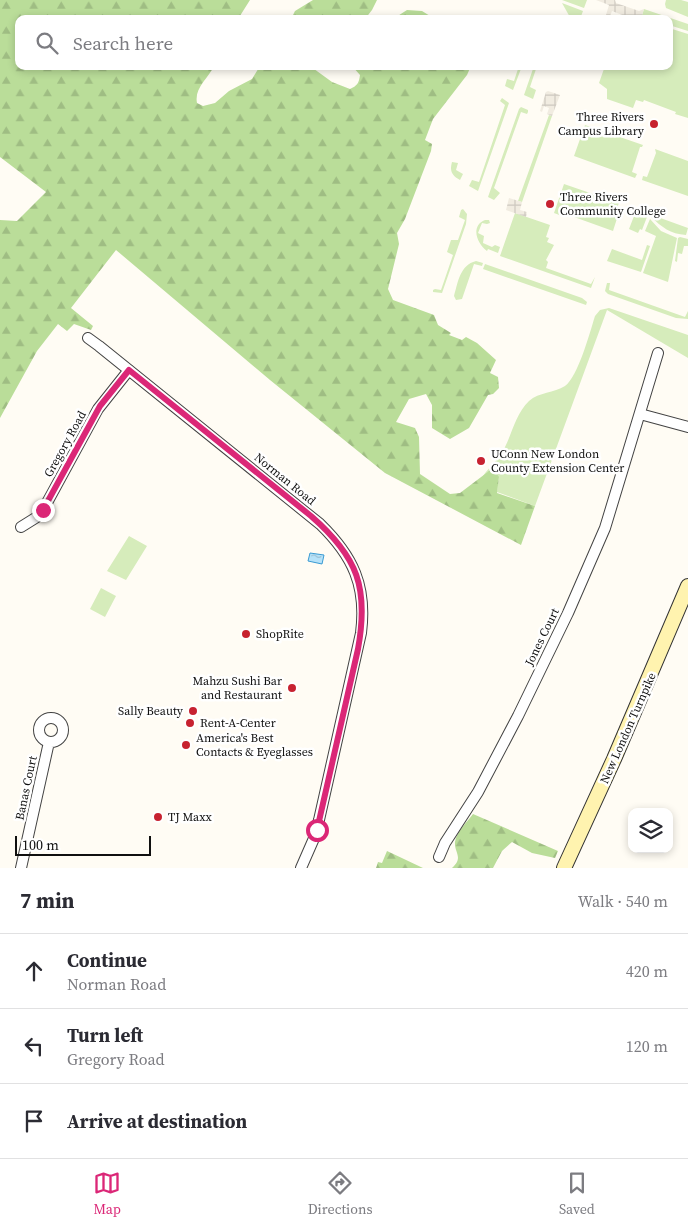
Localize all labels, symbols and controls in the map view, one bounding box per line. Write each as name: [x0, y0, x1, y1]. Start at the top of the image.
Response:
search box: [15, 15, 673, 70]
icon: search: [33, 29, 61, 57]
text: Search here: [73, 30, 173, 56]
place label: Three Rivers Campus Library: [558, 109, 645, 139]
marker: Three Rivers Campus Library: [648, 118, 660, 130]
place label: Three Rivers Community College: [560, 189, 666, 219]
marker: Three Rivers Community College: [544, 198, 556, 210]
street label: Gregory Road: [40, 408, 90, 480]
place label: UConn New London County Extension Center: [491, 446, 624, 476]
street label: Norman Road: [251, 449, 319, 509]
marker: UConn New London County Extension Center: [475, 455, 487, 467]
route end: [32, 499, 55, 522]
street label: Jones Court: [521, 605, 563, 669]
place label: ShopRite: [256, 626, 304, 642]
marker: ShopRite: [240, 628, 252, 640]
street label: New London Turnpike: [596, 670, 660, 786]
place label: Mahzu Sushi Bar and Restaurant: [192, 673, 282, 703]
marker: Mahzu Sushi Bar and Restaurant: [286, 682, 298, 694]
place label: Sally Beauty: [118, 703, 184, 719]
marker: Sally Beauty: [187, 705, 199, 717]
place label: Rent-A-Center: [200, 715, 276, 731]
marker: Rent-A-Center: [184, 717, 196, 729]
place label: America's Best Contacts & Eyeglasses: [196, 730, 313, 760]
marker: America's Best Contacts & Eyeglasses: [180, 739, 192, 751]
street label: Banas Court: [11, 754, 41, 822]
map controls: [628, 808, 673, 853]
button: layers: [628, 808, 673, 853]
place label: TJ Maxx: [168, 809, 213, 825]
marker: TJ Maxx: [152, 811, 164, 823]
route start: [306, 819, 329, 842]
scale bar: [15, 833, 151, 856]
text: 100 m: [22, 835, 59, 855]
text: 7 min: [20, 886, 75, 915]
text: Walk · 540 m: [578, 890, 668, 912]
text: Continue: [67, 947, 147, 973]
icon: ahead: [20, 957, 48, 985]
text: 420 m: [626, 960, 668, 982]
text: Norman Road: [67, 973, 166, 995]
text: Turn left: [67, 1022, 143, 1048]
icon: left: [20, 1032, 48, 1060]
text: 120 m: [626, 1035, 668, 1057]
text: Gregory Road: [67, 1048, 165, 1070]
icon: arrive: [20, 1107, 48, 1135]
text: Arrive at destination: [67, 1108, 247, 1134]
tab: Map: [93, 1169, 121, 1219]
tab: Directions: [308, 1169, 372, 1219]
tab: Saved: [559, 1169, 595, 1219]

